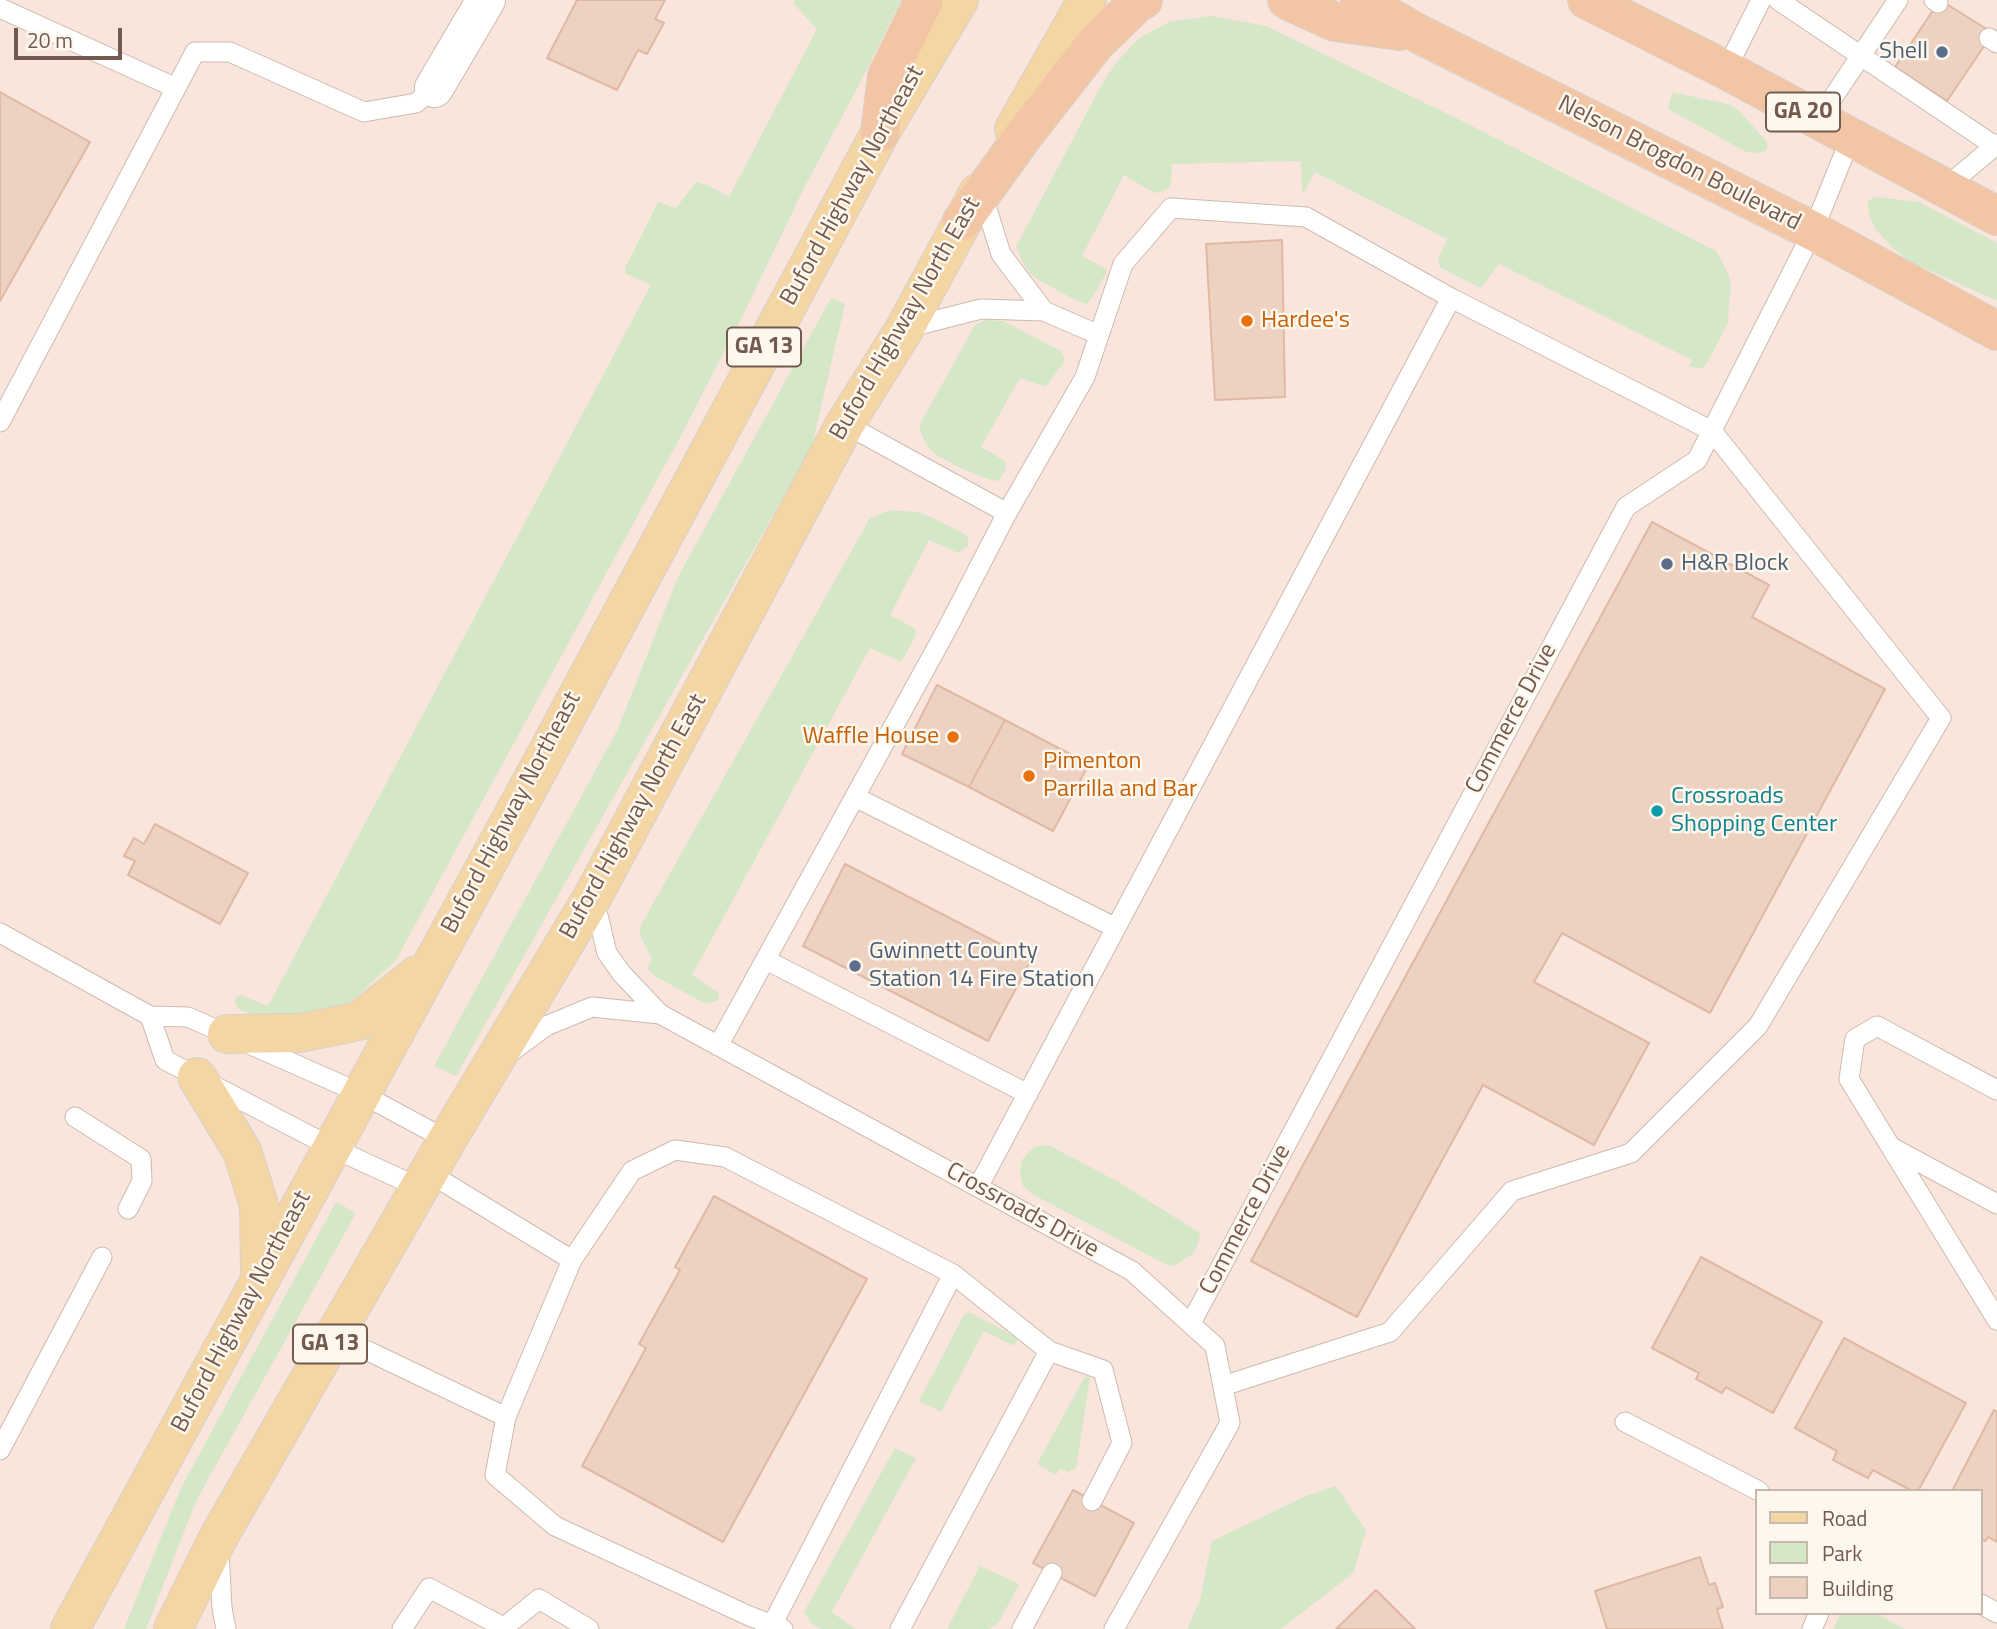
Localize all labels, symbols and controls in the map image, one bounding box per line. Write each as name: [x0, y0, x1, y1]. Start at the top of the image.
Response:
scale bar: [18, 14, 126, 58]
text: 20 m: [27, 24, 73, 56]
place label: Shell: [1879, 38, 1928, 66]
marker: Shell: [1934, 44, 1950, 60]
street label: Buford Highway Northeast: [775, 61, 931, 311]
street label: Nelson Brogdon Boulevard: [1553, 90, 1805, 238]
road number: GA 20: [1766, 92, 1840, 132]
street label: Buford Highway North East: [825, 192, 987, 446]
place label: Hardee's: [1261, 307, 1350, 335]
marker: Hardee's: [1239, 313, 1255, 329]
road number: GA 13: [727, 328, 801, 366]
place label: H&R Block: [1681, 550, 1789, 578]
marker: H&R Block: [1659, 556, 1675, 572]
street label: Commerce Drive: [1460, 639, 1564, 799]
street label: Buford Highway Northeast: [436, 687, 588, 939]
street label: Buford Highway North East: [555, 689, 713, 945]
place label: Waffle House: [802, 723, 939, 751]
marker: Waffle House: [945, 729, 961, 745]
place label: Pimenton Parrilla and Bar: [1043, 748, 1197, 804]
marker: Pimenton Parrilla and Bar: [1021, 768, 1037, 784]
place label: Crossroads Shopping Center: [1671, 783, 1837, 839]
marker: Crossroads Shopping Center: [1649, 803, 1665, 819]
place label: Gwinnett County Station 14 Fire Station: [869, 938, 1095, 994]
marker: Gwinnett County Station 14 Fire Station: [847, 958, 863, 974]
street label: Commerce Drive: [1194, 1140, 1298, 1300]
street label: Crossroads Drive: [941, 1157, 1103, 1265]
street label: Buford Highway Northeast: [166, 1186, 318, 1438]
road number: GA 13: [293, 1324, 367, 1364]
legend: [1756, 1489, 1983, 1615]
text: Road: [1822, 1502, 1867, 1534]
text: Park: [1822, 1537, 1862, 1569]
text: Building: [1822, 1572, 1893, 1604]

